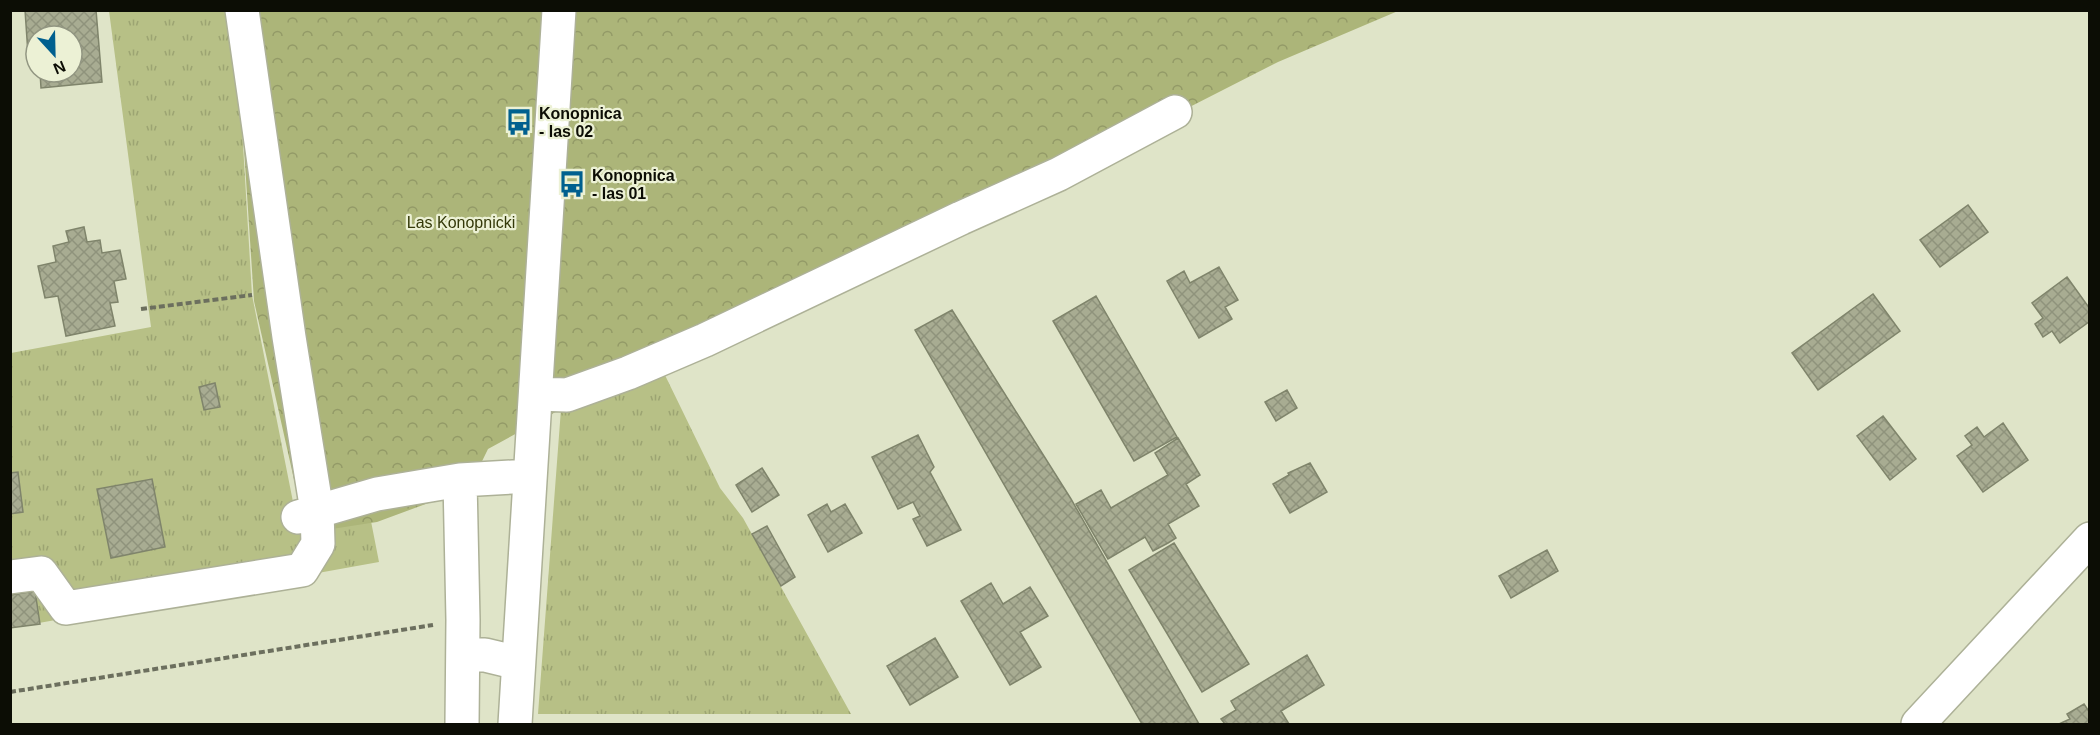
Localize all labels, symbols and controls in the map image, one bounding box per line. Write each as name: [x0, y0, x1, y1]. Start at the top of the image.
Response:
north arrow: [24, 24, 84, 84]
text: N: [51, 57, 68, 77]
place label: Konopnica - las 02: [539, 105, 622, 140]
bus stop icon: Konopnica - las 02: [504, 107, 534, 137]
place label: Konopnica - las 01: [592, 167, 675, 202]
bus stop icon: Konopnica - las 01: [557, 169, 587, 199]
park label: Las Konopnicki: [407, 214, 515, 231]

